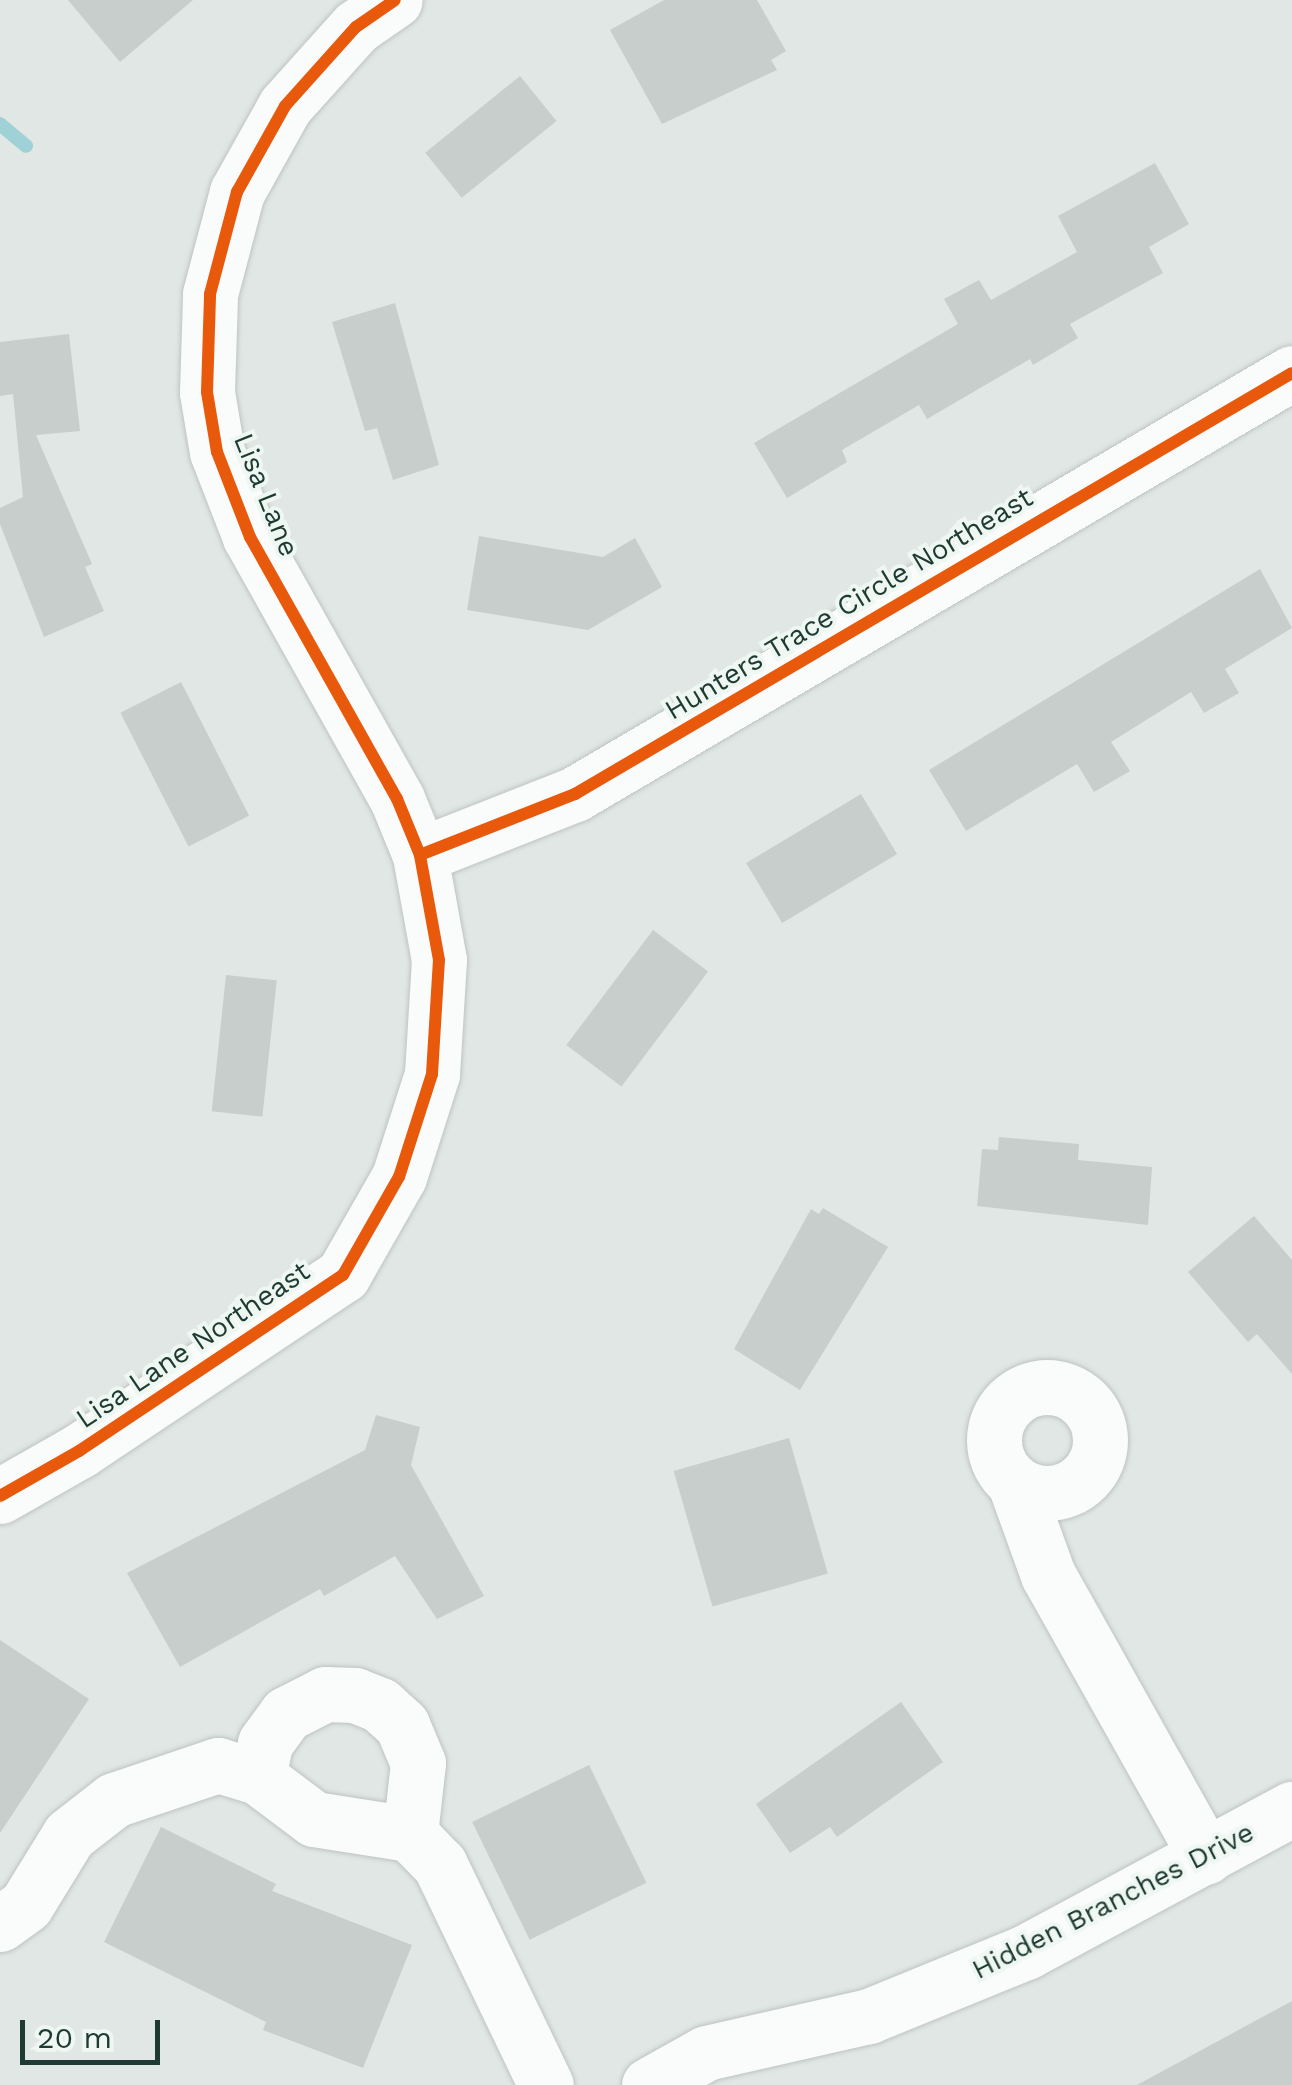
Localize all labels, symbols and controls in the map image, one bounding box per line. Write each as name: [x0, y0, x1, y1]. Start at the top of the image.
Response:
street label: Lisa Lane: [226, 428, 306, 562]
street label: Hunters Trace Circle Northeast: [659, 480, 1039, 728]
street label: Lisa Lane Northeast: [70, 1254, 316, 1436]
street label: Hidden Branches Drive: [966, 1815, 1260, 1987]
scale bar: [25, 2000, 165, 2062]
text: 20 m: [37, 2020, 112, 2055]

